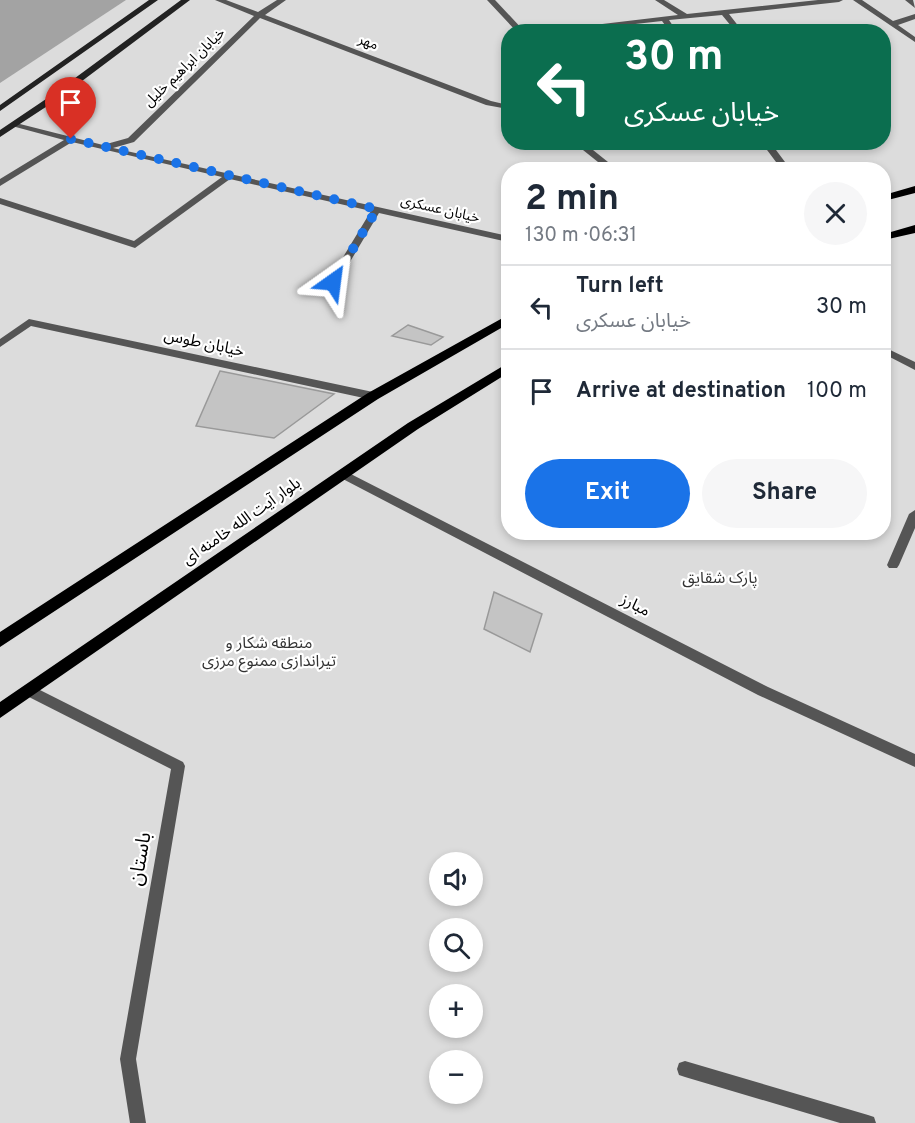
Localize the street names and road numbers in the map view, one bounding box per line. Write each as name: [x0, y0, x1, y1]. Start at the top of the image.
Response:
street label: خیابان ابراهیم خلیل: [141, 25, 230, 112]
street label: مهر: [355, 31, 380, 54]
street label: خیابان عسکری: [399, 193, 481, 227]
street label: خیابان طوس: [162, 326, 246, 362]
street label: بلوار آیت الله خامنه ای: [179, 474, 305, 570]
street label: مبارز: [616, 590, 653, 622]
street label: باستان: [124, 830, 158, 888]

